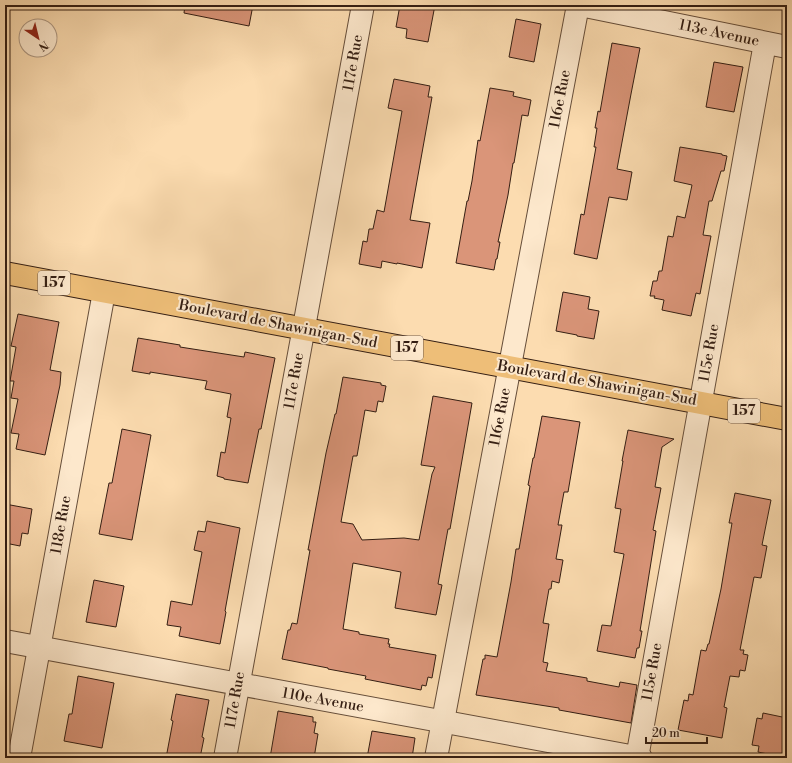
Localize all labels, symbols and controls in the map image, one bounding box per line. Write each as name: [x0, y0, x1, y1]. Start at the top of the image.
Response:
street label: 113e Avenue: [677, 15, 761, 51]
north arrow: [18, 18, 58, 58]
street label: 117e Rue: [339, 33, 367, 93]
text: N: [35, 37, 51, 54]
street label: 116e Rue: [545, 68, 575, 130]
road number: 157: [38, 271, 70, 295]
street label: Boulevard de Shawinigan-Sud: [176, 295, 379, 353]
street label: 115e Rue: [695, 322, 723, 384]
road number: 157: [391, 336, 423, 360]
street label: 117e Rue: [280, 351, 308, 411]
street label: Boulevard de Shawinigan-Sud: [495, 356, 699, 410]
street label: 116e Rue: [485, 386, 515, 448]
road number: 157: [728, 399, 760, 423]
street label: 118e Rue: [46, 494, 76, 556]
street label: 115e Rue: [638, 641, 666, 703]
street label: 117e Rue: [221, 670, 249, 730]
street label: 110e Avenue: [280, 683, 366, 717]
scale bar: [646, 719, 707, 745]
text: 20 m: [652, 726, 680, 741]

